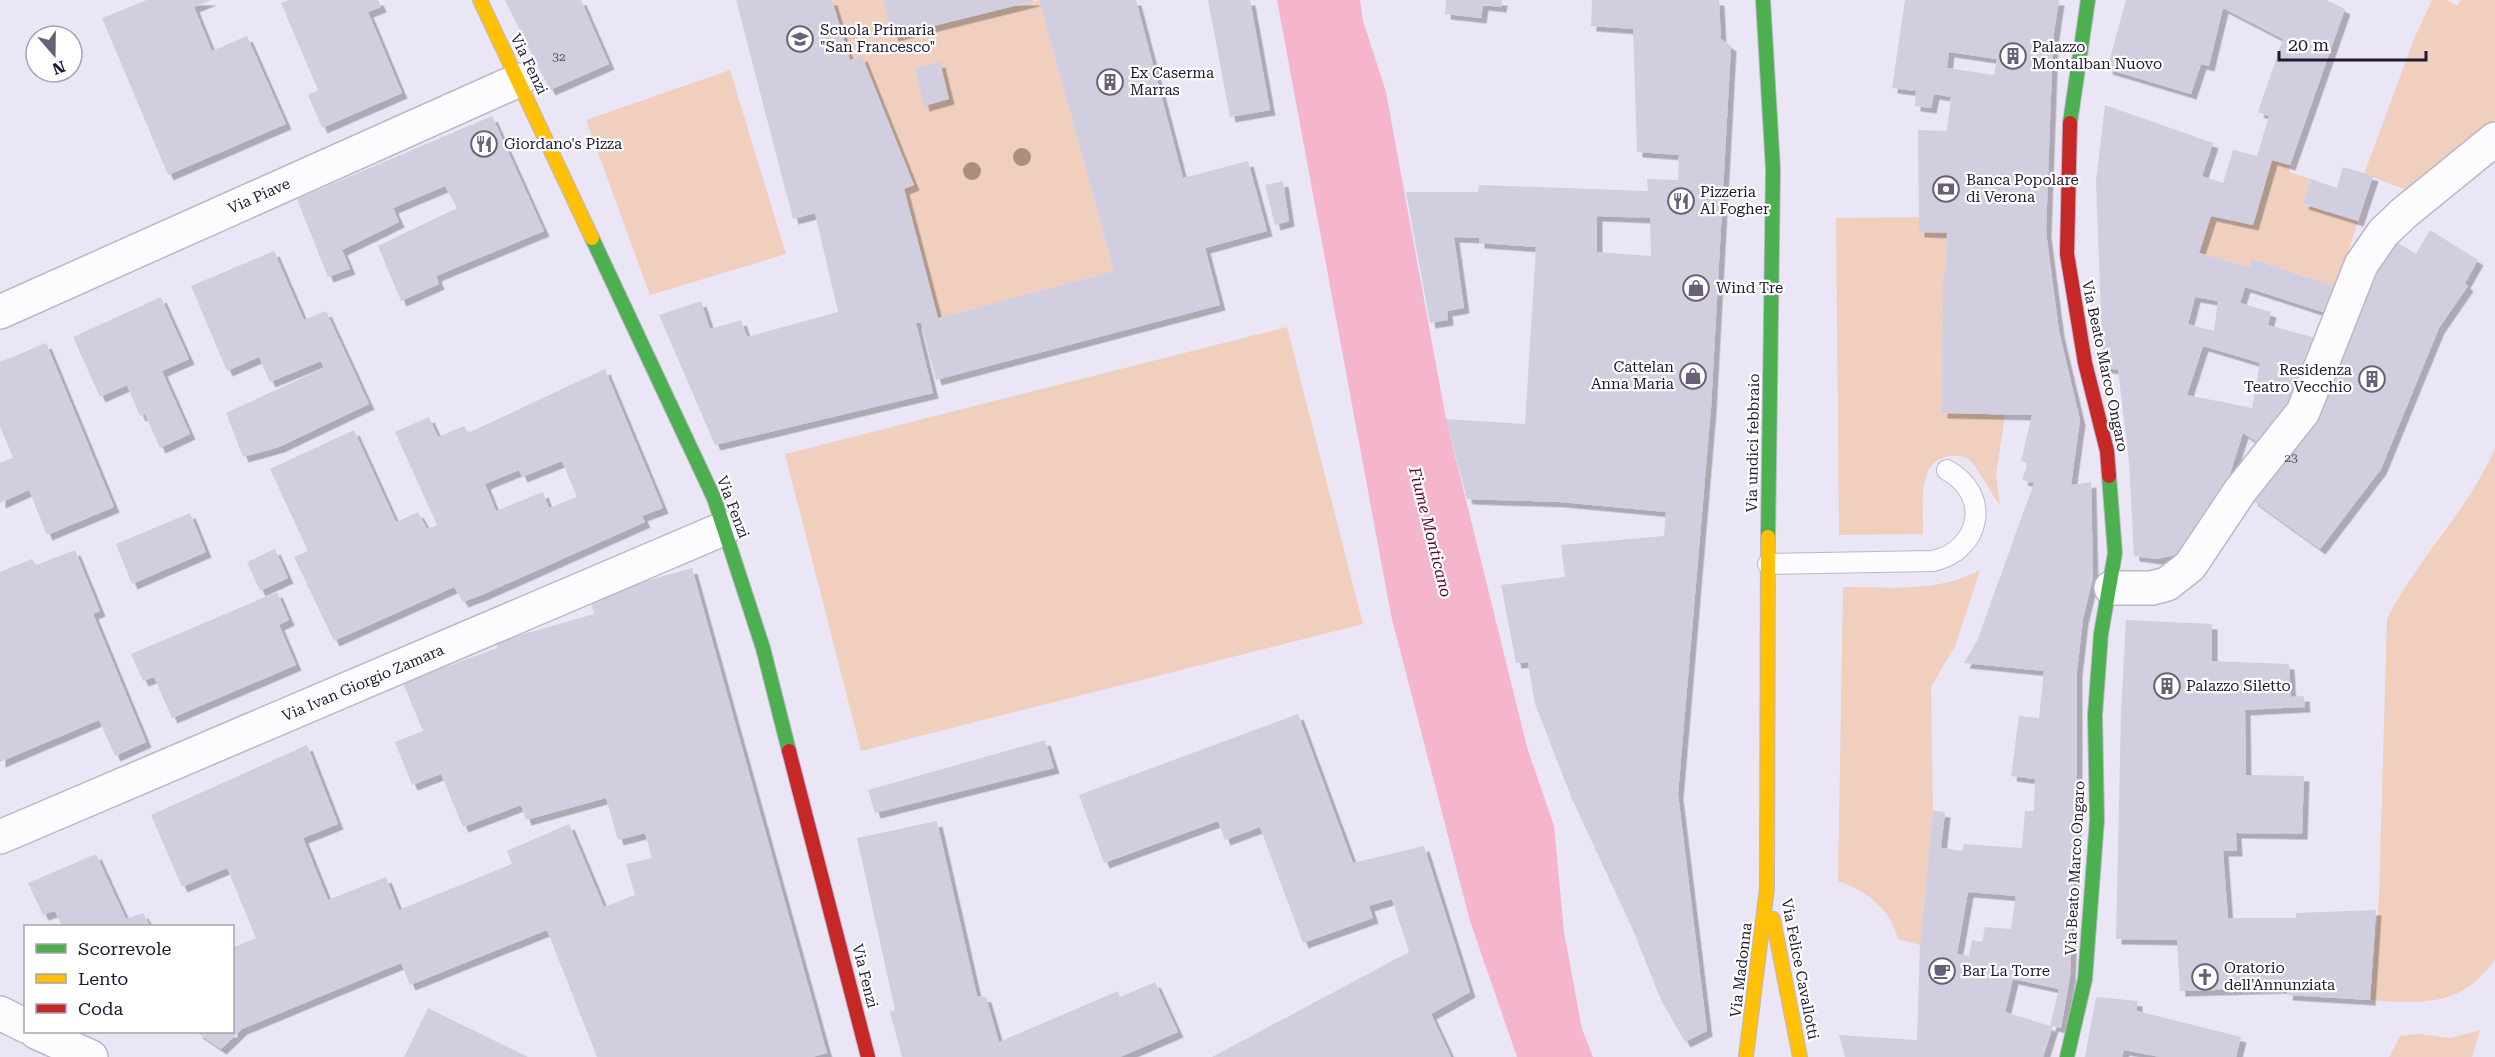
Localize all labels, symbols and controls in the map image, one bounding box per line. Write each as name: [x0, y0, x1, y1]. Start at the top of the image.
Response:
place label: Scuola Primaria "San Francesco": [820, 21, 935, 56]
north arrow: [24, 24, 84, 84]
school or university icon: Scuola Primaria "San Francesco": [785, 24, 815, 54]
scale bar: [2279, 24, 2426, 62]
street label: Via Fenzi: [507, 31, 551, 97]
text: 20 m: [2288, 34, 2329, 55]
place label: Palazzo Montalban Nuovo: [2032, 38, 2162, 73]
building icon: Palazzo Montalban Nuovo: [1998, 41, 2028, 71]
house number: 32: [552, 50, 566, 64]
text: N: [50, 57, 68, 79]
place label: Ex Caserma Marras: [1130, 64, 1214, 99]
building icon: Ex Caserma Marras: [1095, 67, 1125, 97]
restaurant icon: Giordano's Pizza: [469, 129, 499, 159]
place label: Giordano's Pizza: [504, 135, 622, 153]
place label: Banca Popolare di Verona: [1966, 171, 2079, 206]
street label: Via Piave: [225, 174, 293, 218]
bank icon: Banca Popolare di Verona: [1931, 174, 1961, 204]
place label: Pizzeria Al Fogher: [1700, 183, 1769, 218]
restaurant icon: Pizzeria Al Fogher: [1666, 186, 1696, 216]
shop icon: Wind Tre: [1681, 273, 1711, 303]
place label: Wind Tre: [1716, 279, 1783, 297]
street label: Via Beato Marco Ongaro: [2078, 279, 2132, 453]
place label: Cattelan Anna Maria: [1591, 358, 1674, 393]
shop icon: Cattelan Anna Maria: [1678, 361, 1708, 391]
place label: Residenza Teatro Vecchio: [2244, 361, 2352, 396]
building icon: Residenza Teatro Vecchio: [2357, 364, 2387, 394]
street label: Via undici febbraio: [1743, 373, 1763, 513]
house number: 23: [2284, 451, 2298, 465]
water label: Fiume Monticano: [1405, 464, 1456, 599]
street label: Via Fenzi: [713, 473, 753, 541]
street label: Via Ivan Giorgio Zamara: [279, 641, 447, 725]
building icon: Palazzo Siletto: [2152, 671, 2182, 701]
place label: Palazzo Siletto: [2186, 677, 2291, 695]
street label: Via Beato Marco Ongaro: [2061, 780, 2089, 956]
street label: Via Felice Cavallotti: [1778, 897, 1823, 1041]
street label: Via Madonna: [1726, 921, 1756, 1019]
legend: [24, 925, 234, 1033]
text: Scorrevole: [78, 938, 172, 959]
street label: Via Fenzi: [848, 942, 882, 1010]
cafe icon: Bar La Torre: [1927, 956, 1957, 986]
place label: Oratorio dell'Annunziata: [2224, 959, 2335, 994]
place label: Bar La Torre: [1962, 962, 2050, 980]
church icon: Oratorio dell'Annunziata: [2190, 962, 2220, 992]
text: Lento: [78, 968, 128, 989]
text: Coda: [78, 998, 124, 1019]

